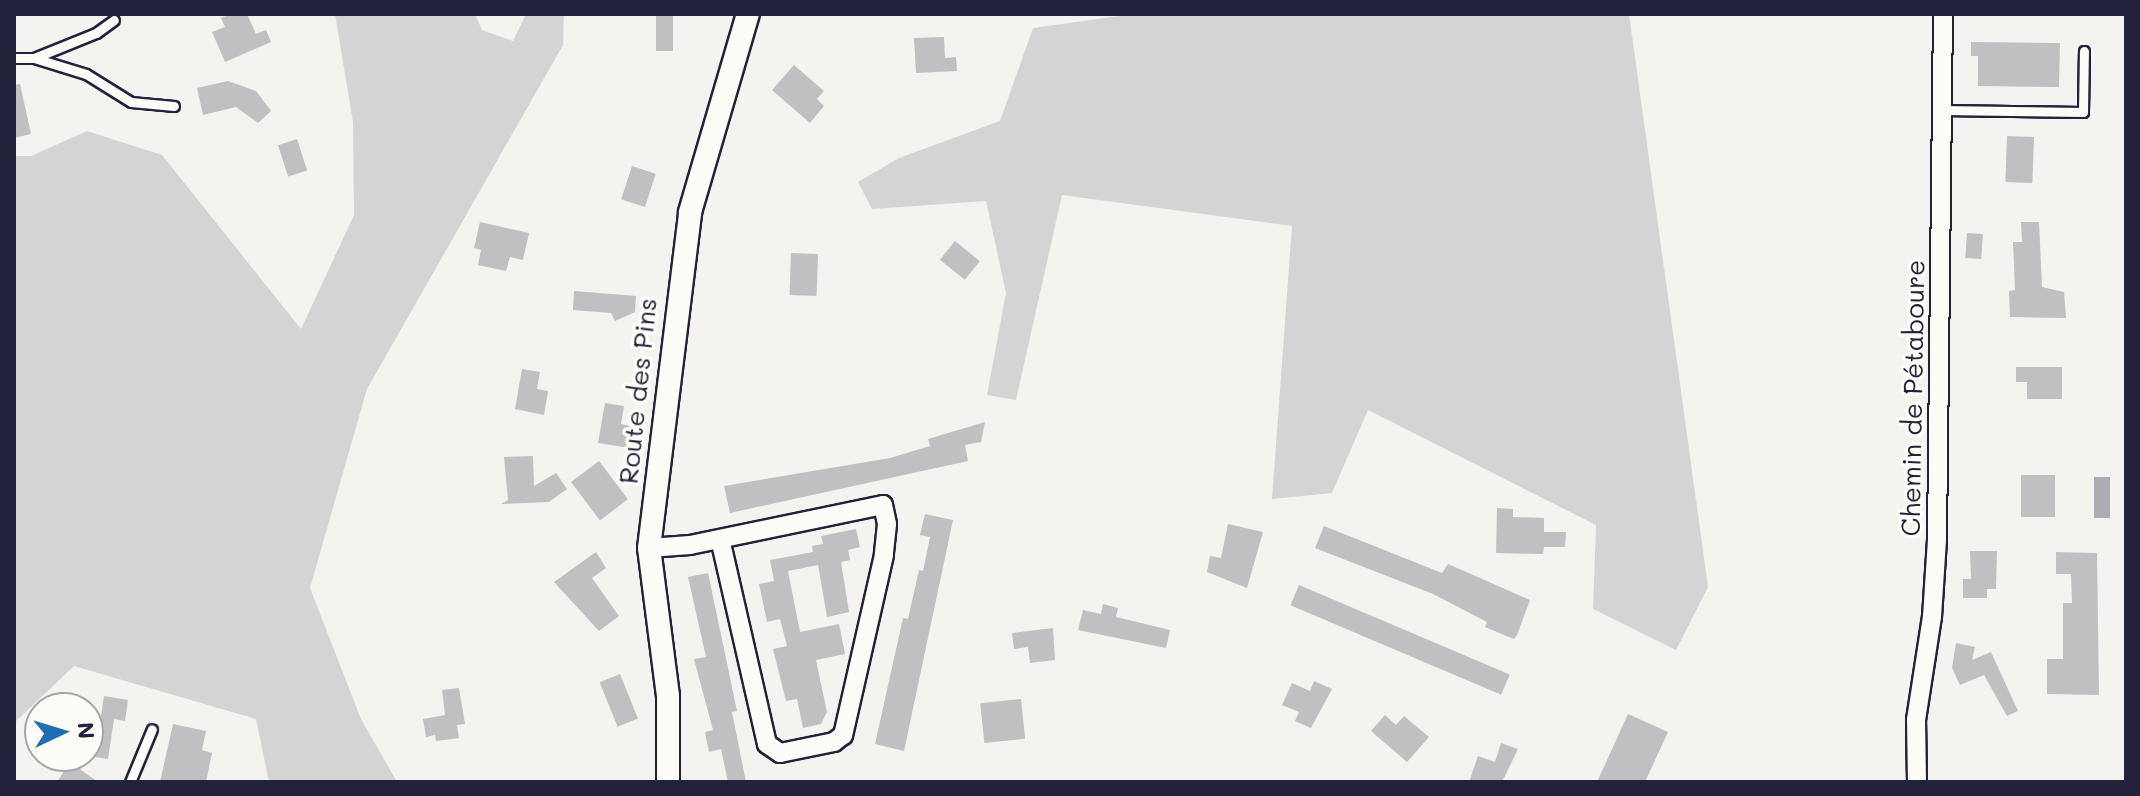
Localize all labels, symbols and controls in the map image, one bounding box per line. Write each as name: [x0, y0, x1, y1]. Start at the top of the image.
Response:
street label: Chemin de Pétaboure: [1895, 259, 1931, 537]
street label: Route des Pins: [613, 297, 663, 485]
north arrow: [24, 692, 104, 772]
text: N: [71, 721, 101, 740]

